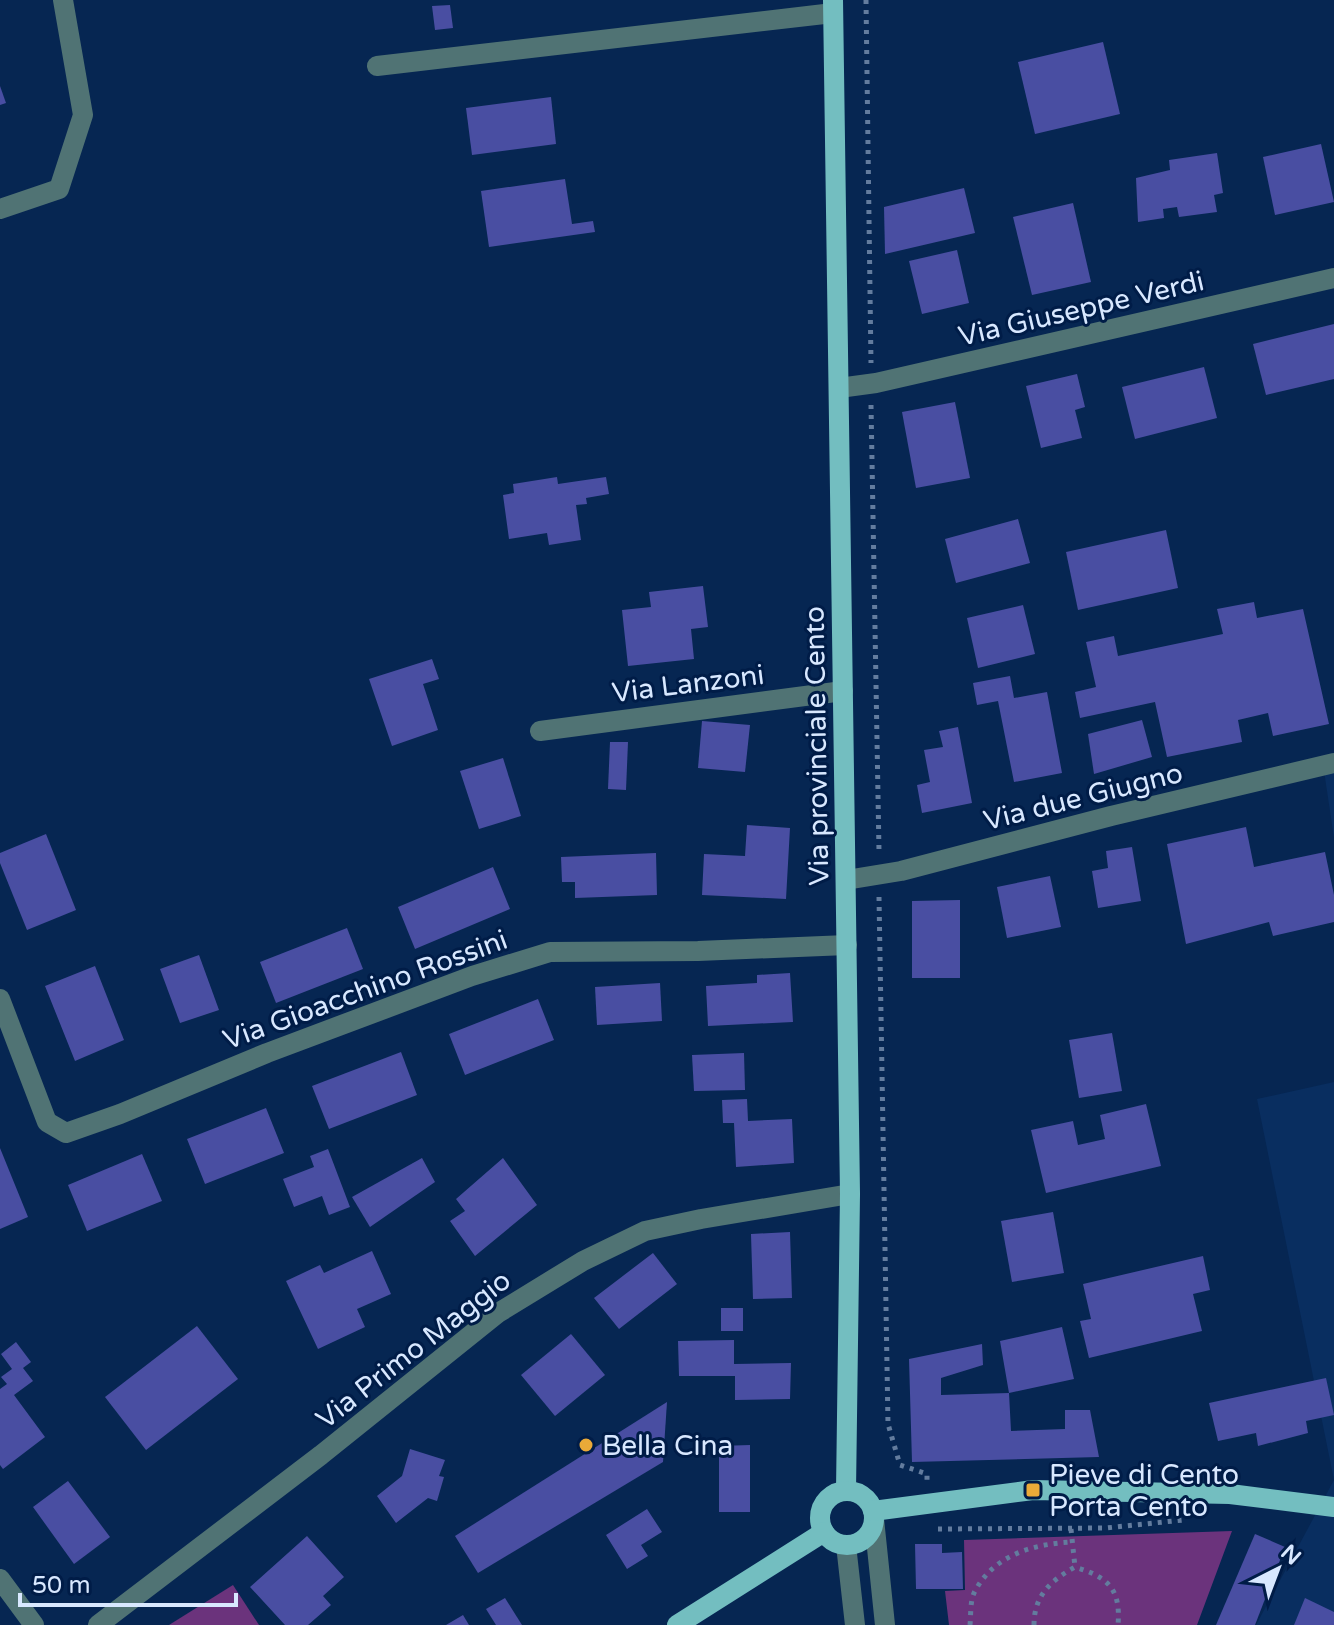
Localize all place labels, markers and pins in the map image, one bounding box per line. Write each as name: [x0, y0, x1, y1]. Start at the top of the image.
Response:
place label: Bella Cina: [602, 1429, 733, 1463]
marker: Bella Cina: [577, 1436, 595, 1454]
place label: Pieve di Cento Porta Cento: [1049, 1458, 1239, 1524]
marker: Pieve di Cento Porta Cento: [1024, 1481, 1042, 1499]

